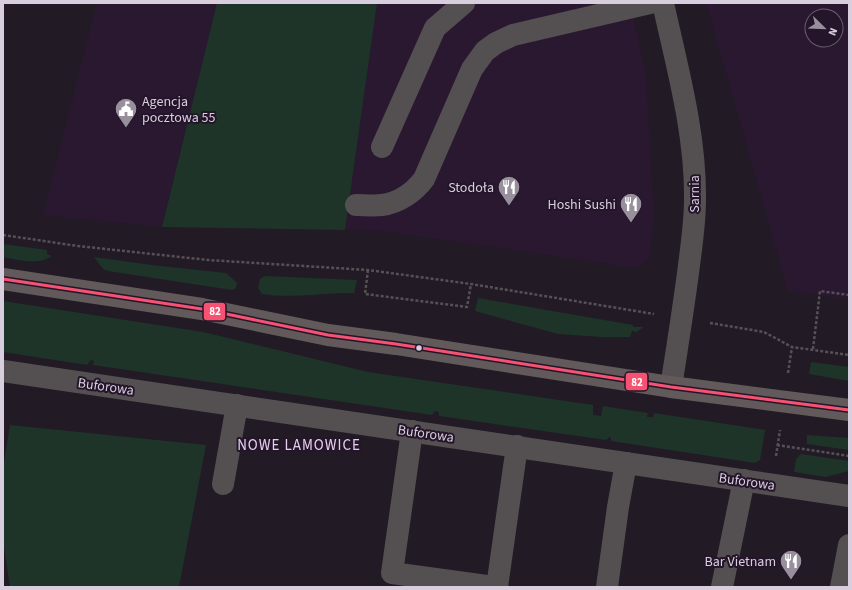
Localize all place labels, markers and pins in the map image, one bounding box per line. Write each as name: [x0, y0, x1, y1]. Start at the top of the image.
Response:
place label: Agencja pocztowa 55: [142, 92, 216, 128]
public building icon: Agencja pocztowa 55: [113, 96, 139, 129]
restaurant icon: Stodoła: [496, 174, 522, 207]
place label: Stodoła: [448, 178, 494, 198]
restaurant icon: Hoshi Sushi: [618, 191, 644, 224]
place label: Hoshi Sushi: [548, 195, 616, 215]
unlabelled marker: [414, 343, 424, 353]
restaurant icon: Bar Vietnam: [778, 548, 804, 581]
place label: Bar Vietnam: [705, 552, 776, 572]

